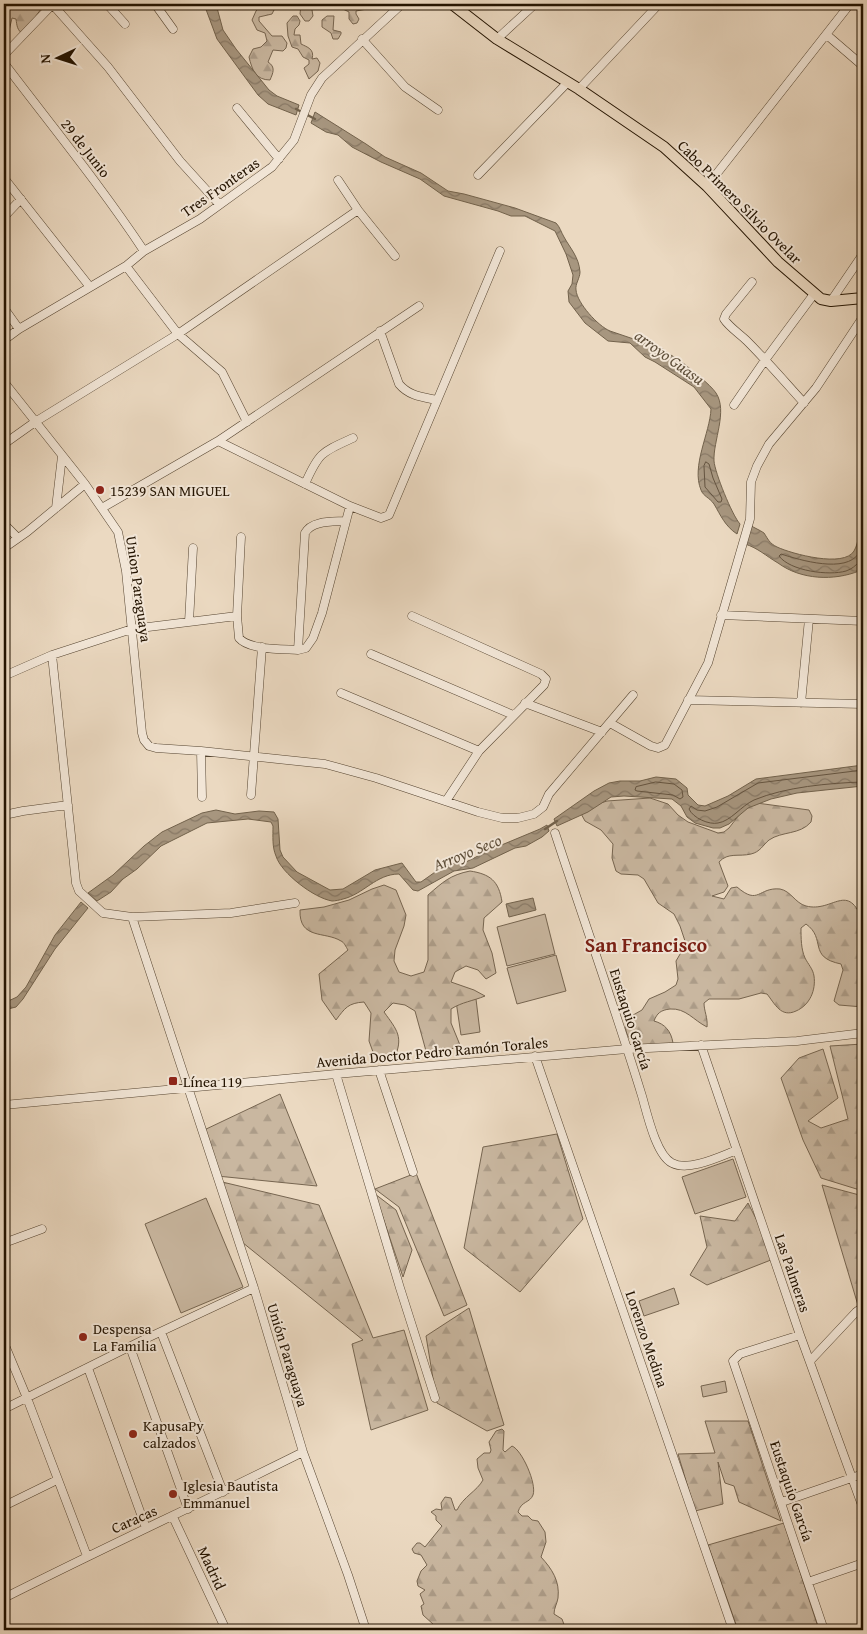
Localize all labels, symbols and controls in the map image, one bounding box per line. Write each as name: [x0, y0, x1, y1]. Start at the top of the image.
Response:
north arrow: [32, 32, 82, 82]
text: N: [35, 53, 55, 64]
street label: 29 de Junio: [56, 114, 116, 182]
street label: Cabo Primero Silvio Ovelar: [673, 135, 807, 269]
street label: Tres Fronteras: [177, 152, 264, 222]
water label: arroyo Guasu: [630, 323, 710, 391]
place label: 15239 SAN MIGUEL: [110, 480, 230, 501]
marker: 15239 SAN MIGUEL: [94, 484, 106, 496]
street label: Union Paraguaya: [121, 534, 157, 644]
water label: Arroyo Seco: [428, 827, 505, 877]
district label: San Francisco: [585, 930, 707, 959]
street label: Eustaquio García: [605, 966, 657, 1072]
street label: Avenida Doctor Pedro Ramón Torales: [315, 1031, 549, 1073]
place label: Línea 119: [183, 1071, 242, 1092]
marker: Línea 119: [167, 1075, 179, 1087]
street label: Las Palmeras: [770, 1231, 816, 1315]
street label: Lorenzo Medina: [621, 1288, 673, 1390]
street label: Unión Paraguaya: [262, 1301, 314, 1409]
place label: Despensa La Familia: [93, 1318, 157, 1356]
marker: Despensa La Familia: [77, 1331, 89, 1343]
place label: KapusaPy calzados: [143, 1415, 204, 1453]
marker: KapusaPy calzados: [127, 1428, 139, 1440]
street label: Eustaquio García: [765, 1438, 819, 1544]
place label: Iglesia Bautista Emmanuel: [183, 1475, 278, 1513]
marker: Iglesia Bautista Emmanuel: [167, 1488, 179, 1500]
street label: Caracas: [108, 1500, 160, 1538]
street label: Madrid: [193, 1543, 231, 1593]

